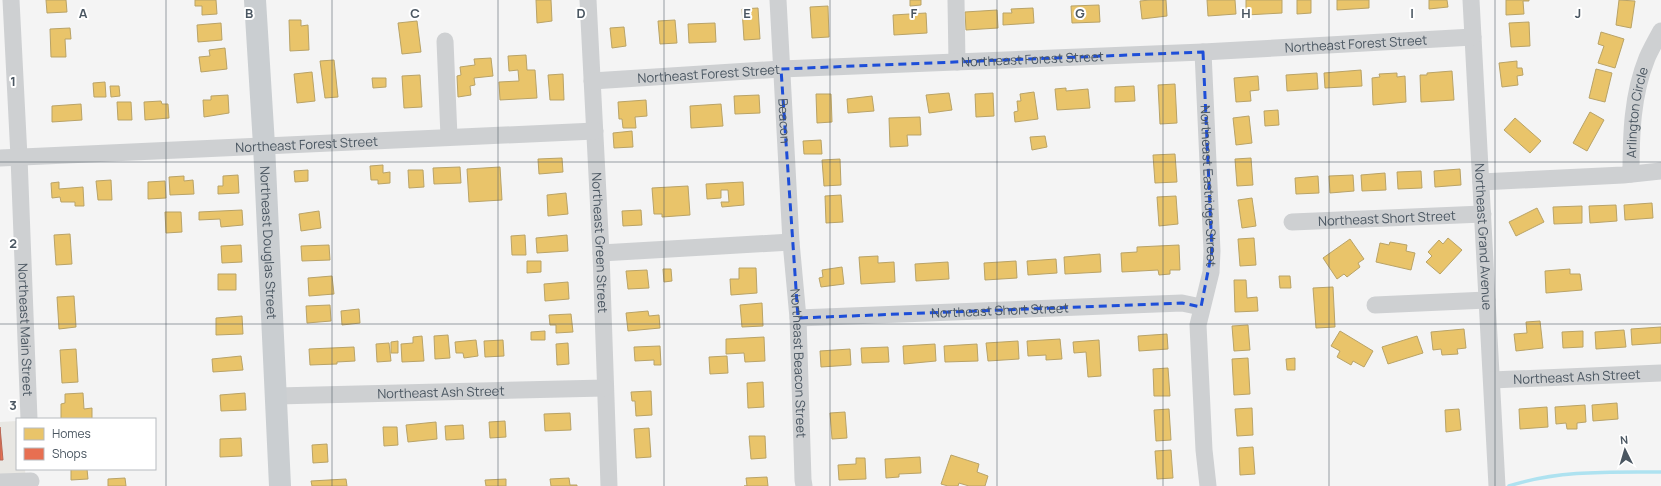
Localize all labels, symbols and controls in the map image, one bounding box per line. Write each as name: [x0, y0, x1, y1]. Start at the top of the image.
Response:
text: A: [79, 4, 88, 22]
text: B: [245, 4, 253, 22]
text: C: [410, 4, 420, 22]
text: D: [576, 4, 586, 22]
text: E: [743, 4, 751, 22]
text: F: [911, 4, 918, 22]
text: G: [1075, 4, 1085, 22]
text: H: [1241, 4, 1251, 22]
text: I: [1410, 4, 1414, 22]
text: J: [1575, 4, 1581, 22]
street label: Northeast Forest Street: [1284, 31, 1428, 56]
street label: Northeast Forest Street: [961, 47, 1104, 71]
street label: Northeast Forest Street: [637, 60, 781, 87]
street label: Arlington Circle: [1622, 64, 1652, 158]
text: 1: [10, 72, 16, 90]
street label: Beacon: [774, 98, 795, 144]
street label: Northeast Eastridge Street: [1196, 105, 1221, 267]
street label: Northeast Forest Street: [235, 132, 378, 156]
street label: Northeast Grand Avenue: [1471, 163, 1497, 311]
street label: Northeast Douglas Street: [256, 166, 281, 320]
street label: Northeast Green Street: [588, 172, 612, 313]
street label: Northeast Short Street: [1318, 206, 1456, 230]
text: 2: [9, 234, 17, 252]
street label: Northeast Main Street: [14, 263, 37, 397]
street label: Northeast Beacon Street: [786, 288, 811, 438]
street label: Northeast Short Street: [931, 298, 1069, 322]
street label: Northeast Ash Street: [1513, 365, 1641, 388]
street label: Northeast Ash Street: [377, 381, 505, 403]
text: 3: [9, 396, 17, 414]
legend: [16, 418, 156, 470]
text: Homes: [52, 425, 91, 442]
north arrow: [1605, 430, 1645, 470]
text: N: [1619, 432, 1629, 447]
text: Shops: [52, 445, 87, 462]

